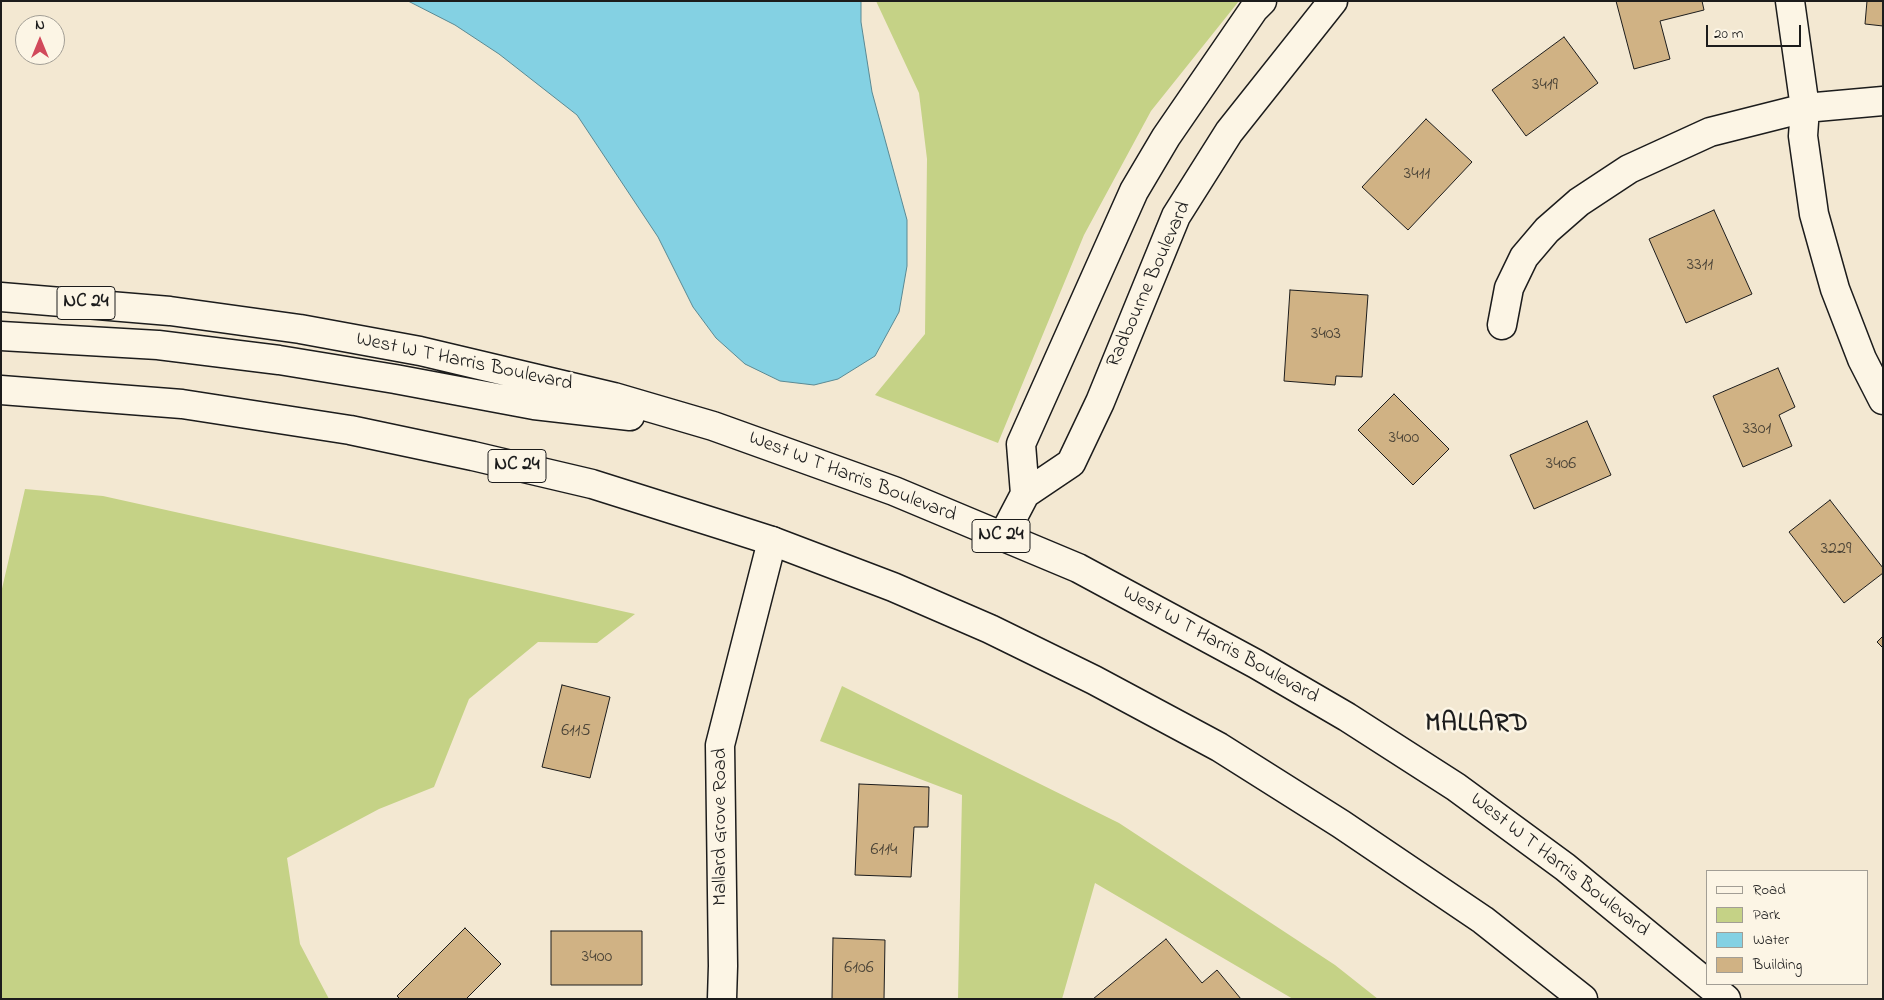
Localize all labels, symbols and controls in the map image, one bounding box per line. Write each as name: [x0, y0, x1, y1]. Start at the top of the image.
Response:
north arrow: [15, 15, 65, 65]
text: N: [35, 15, 45, 36]
scale bar: [1709, 15, 1804, 47]
text: 20 m: [1714, 23, 1743, 45]
house number: 3419: [1532, 75, 1558, 97]
house number: 3411: [1404, 164, 1430, 186]
street label: Radbourne Boulevard: [1103, 198, 1197, 372]
house number: 3311: [1687, 255, 1713, 277]
road number: NC 24: [57, 286, 115, 320]
house number: 3403: [1311, 324, 1341, 346]
street label: West W T Harris Boulevard: [354, 328, 574, 398]
house number: 3301: [1743, 419, 1771, 441]
street label: West W T Harris Boulevard: [745, 427, 959, 529]
house number: 3400: [1389, 428, 1419, 450]
road number: NC 24: [488, 450, 546, 482]
house number: 3406: [1546, 454, 1576, 476]
road number: NC 24: [972, 520, 1030, 552]
house number: 3229: [1821, 539, 1851, 561]
street label: West W T Harris Boulevard: [1118, 582, 1322, 710]
district label: MALLARD: [1424, 711, 1530, 741]
house number: 6115: [561, 721, 591, 743]
street label: Mallard Grove Road: [710, 748, 734, 906]
street label: West W T Harris Boulevard: [1465, 789, 1653, 943]
house number: 6114: [871, 840, 897, 862]
legend: [1706, 870, 1869, 985]
text: Road: [1753, 879, 1786, 901]
text: Park: [1753, 904, 1780, 926]
text: Water: [1753, 929, 1789, 951]
house number: 3400: [582, 947, 612, 969]
text: Building: [1753, 954, 1802, 976]
house number: 6106: [844, 958, 874, 980]

